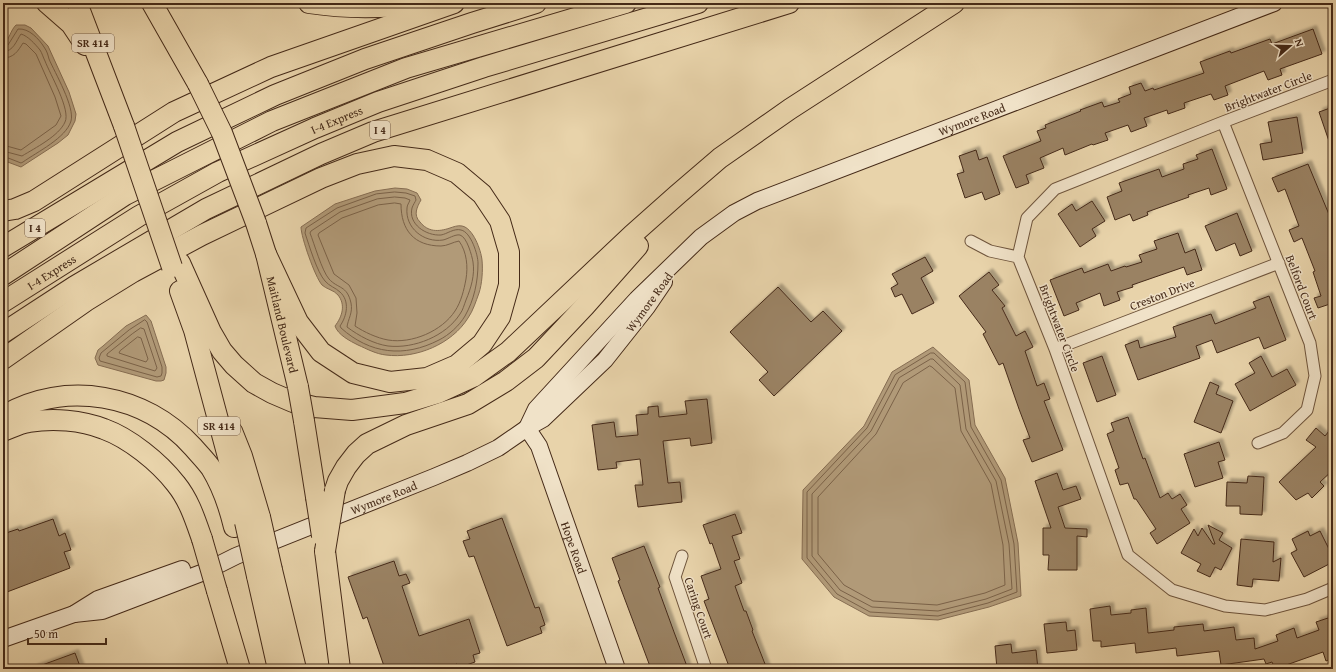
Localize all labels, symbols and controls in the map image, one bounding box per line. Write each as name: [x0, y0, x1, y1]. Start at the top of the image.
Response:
north arrow: [1270, 26, 1310, 66]
road number: SR 414: [72, 34, 114, 52]
text: N: [1291, 36, 1308, 49]
street label: Brightwater Circle: [1222, 66, 1314, 115]
street label: Wymore Road: [936, 98, 1008, 139]
street label: I-4 Express: [308, 101, 365, 138]
road number: I 4: [370, 121, 390, 139]
road number: I 4: [25, 219, 45, 237]
street label: I-4 Express: [23, 250, 79, 293]
street label: Belford Court: [1282, 252, 1322, 322]
street label: Wymore Road: [621, 268, 677, 335]
street label: Maitland Boulevard: [263, 274, 303, 375]
street label: Creston Drive: [1127, 274, 1197, 314]
street label: Brightwater Circle: [1036, 282, 1085, 374]
road number: SR 414: [198, 417, 240, 435]
street label: Wymore Road: [348, 476, 420, 518]
street label: Hope Road: [558, 519, 592, 576]
street label: Caring Court: [681, 575, 718, 642]
scale bar: [28, 620, 106, 646]
text: 50 m: [34, 625, 58, 642]

